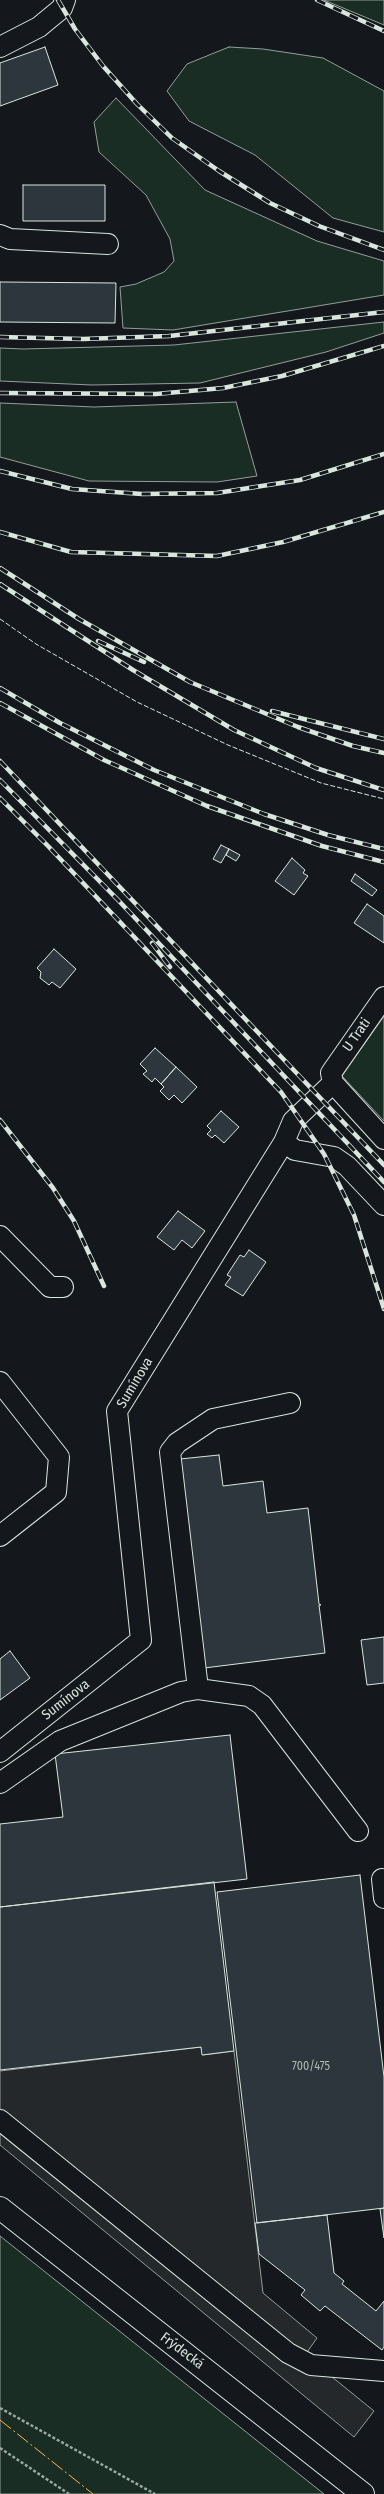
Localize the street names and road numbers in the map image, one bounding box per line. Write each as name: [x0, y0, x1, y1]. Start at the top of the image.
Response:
street label: U Trati: [340, 1015, 374, 1055]
street label: Sumínova: [113, 1355, 157, 1411]
street label: Sumínova: [39, 1676, 93, 1724]
street label: Frýdecká: [157, 2329, 207, 2373]

